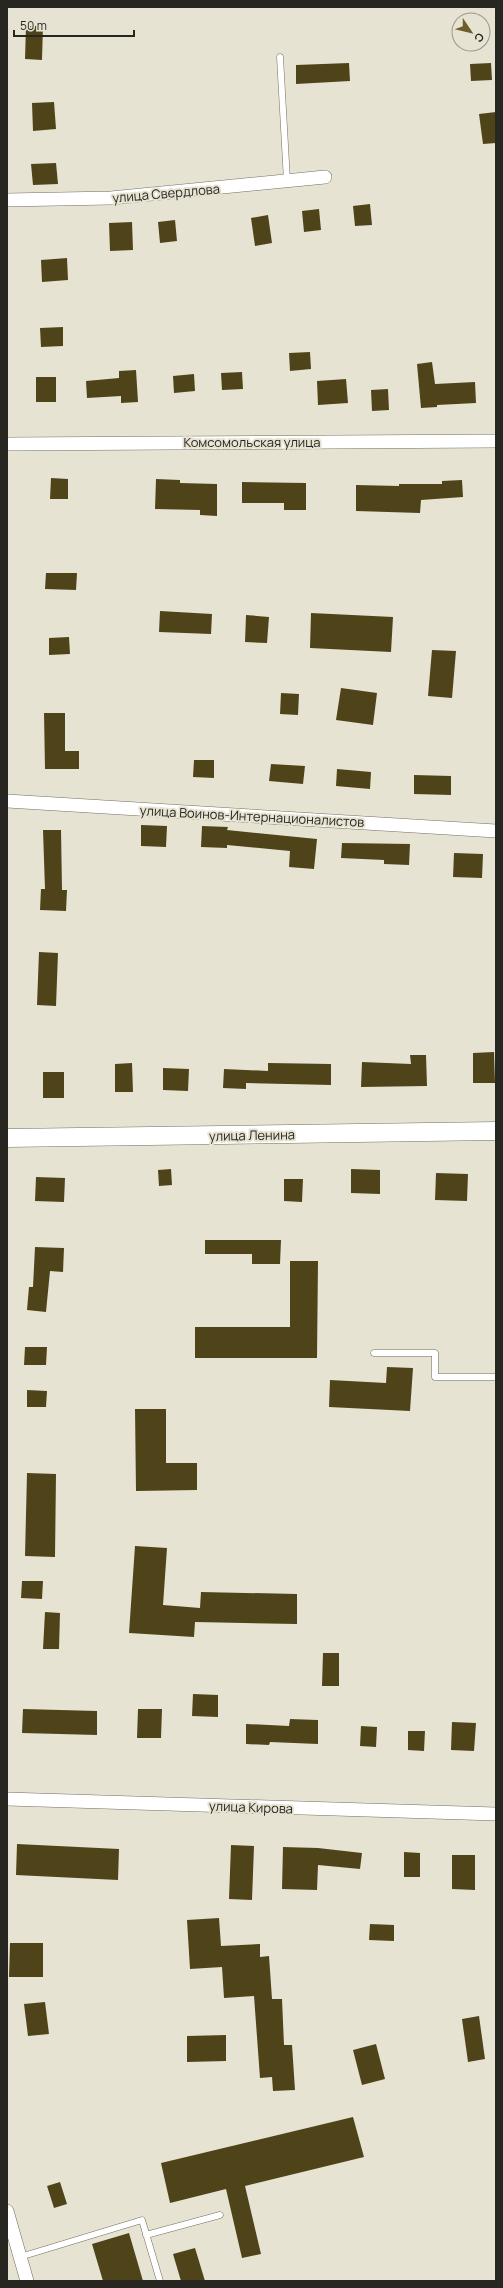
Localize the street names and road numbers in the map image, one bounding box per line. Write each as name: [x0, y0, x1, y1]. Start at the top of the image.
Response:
street label: улица Свердлова: [111, 179, 221, 207]
street label: Комсомольская улица: [183, 433, 321, 451]
street label: улица Воинов-Интернационалистов: [139, 801, 365, 831]
street label: улица Ленина: [209, 1125, 295, 1145]
street label: улица Кирова: [209, 1797, 293, 1817]

